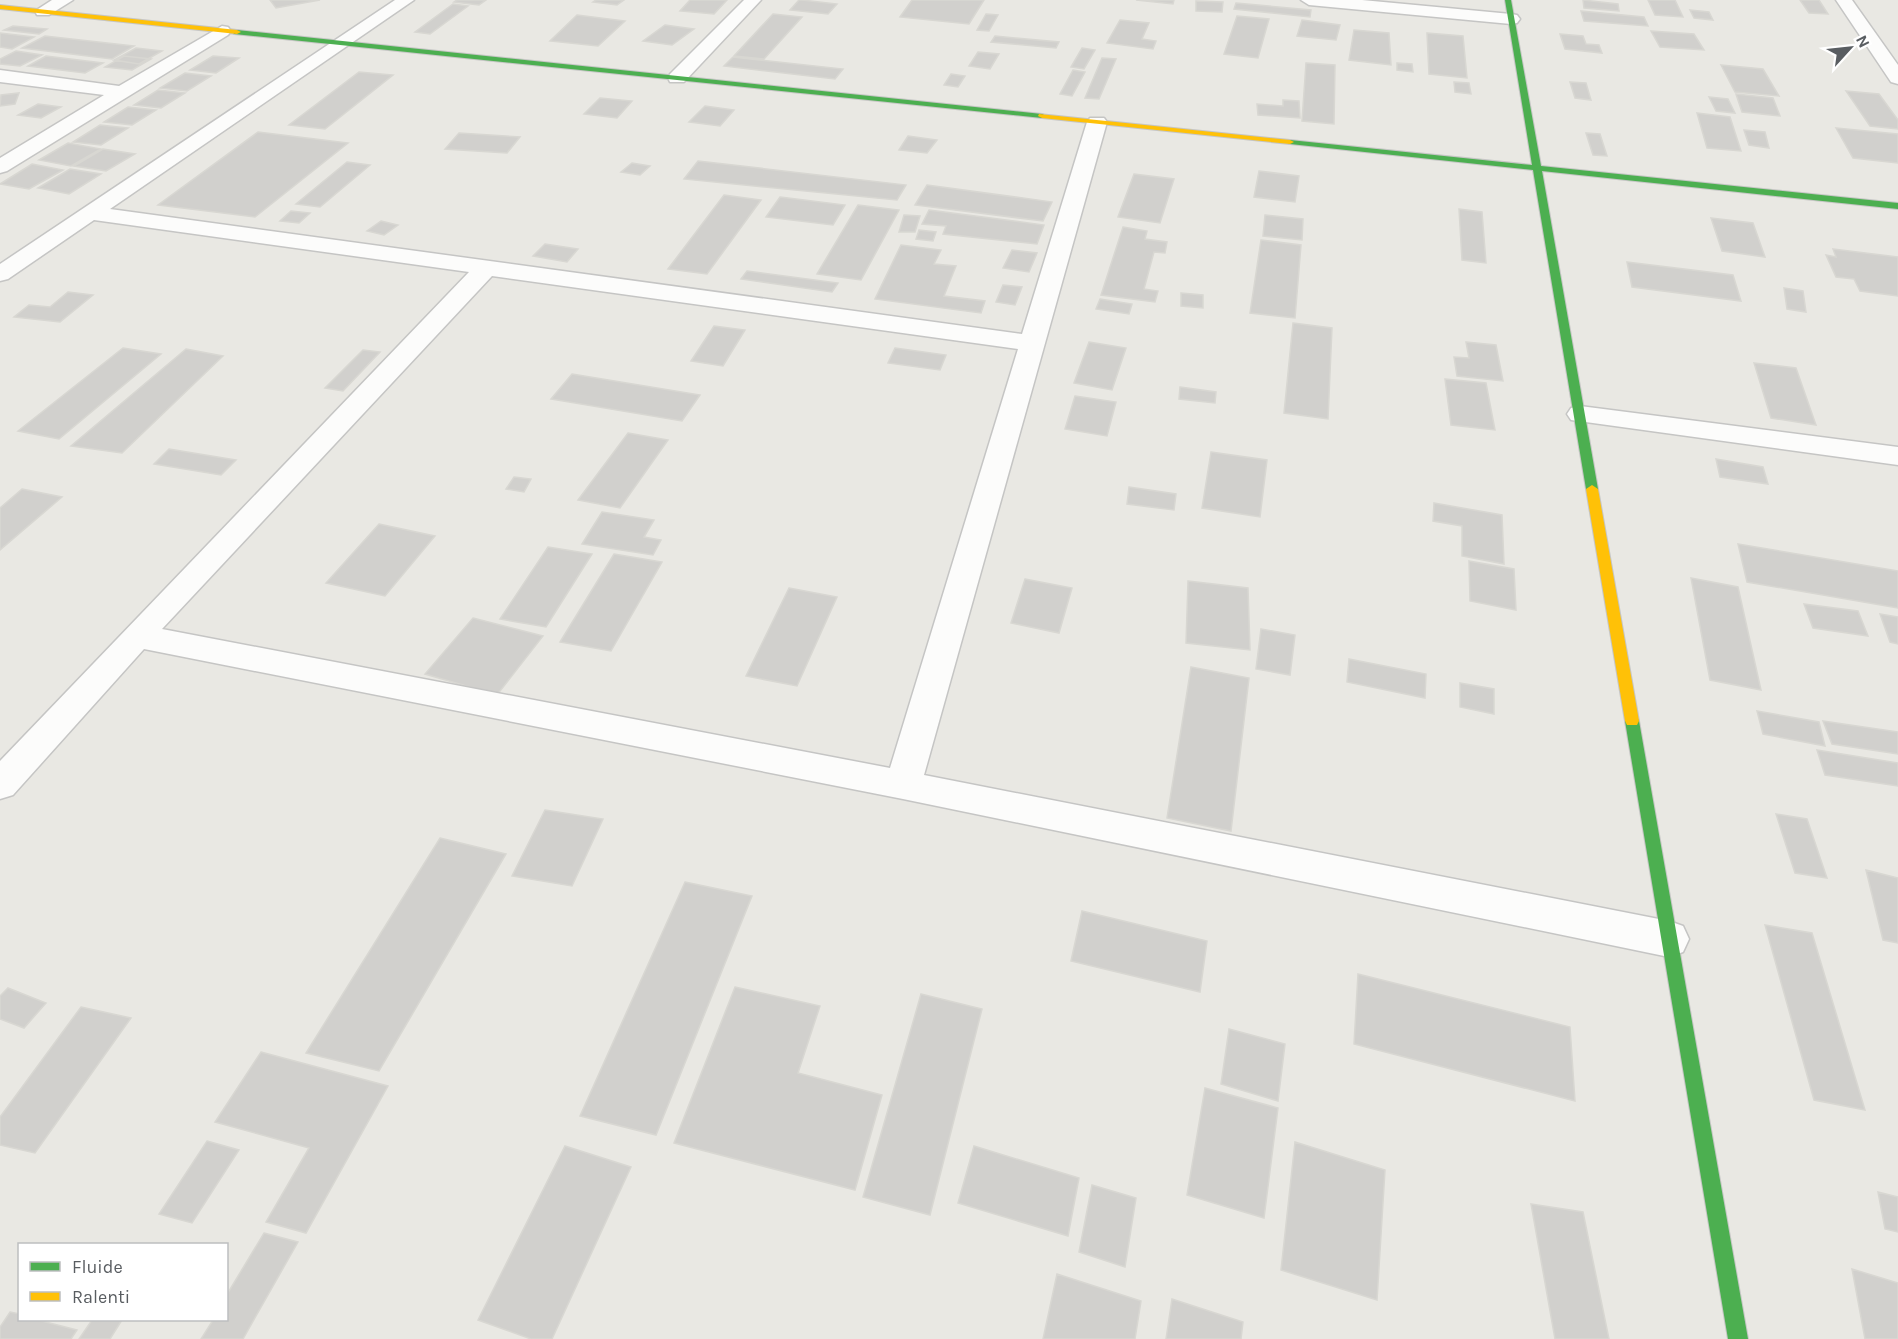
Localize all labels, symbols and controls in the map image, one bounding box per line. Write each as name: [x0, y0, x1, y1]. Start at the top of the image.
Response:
north arrow: [1820, 18, 1880, 78]
text: N: [1852, 32, 1874, 51]
legend: [18, 1243, 228, 1321]
text: Fluide: [72, 1256, 123, 1278]
text: Ralenti: [72, 1286, 130, 1308]

